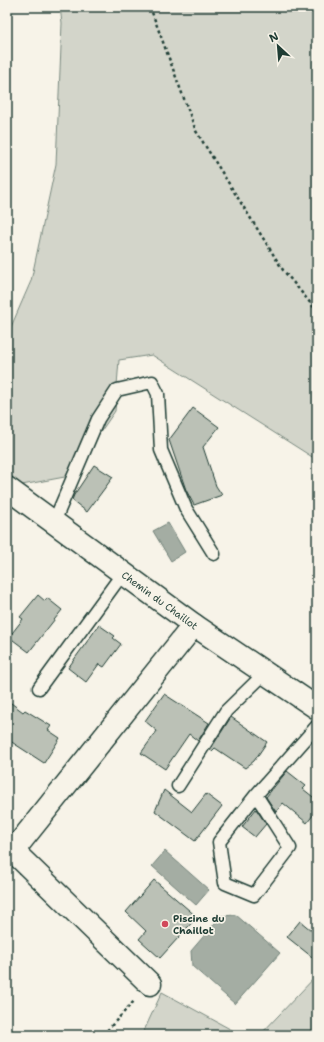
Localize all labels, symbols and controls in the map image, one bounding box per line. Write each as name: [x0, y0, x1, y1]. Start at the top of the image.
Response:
north arrow: [258, 26, 298, 66]
text: N: [267, 29, 281, 46]
street label: Chemin du Chaillot: [119, 568, 200, 632]
place label: Piscine du Chaillot: [173, 912, 225, 937]
marker: Piscine du Chaillot: [160, 919, 170, 929]

